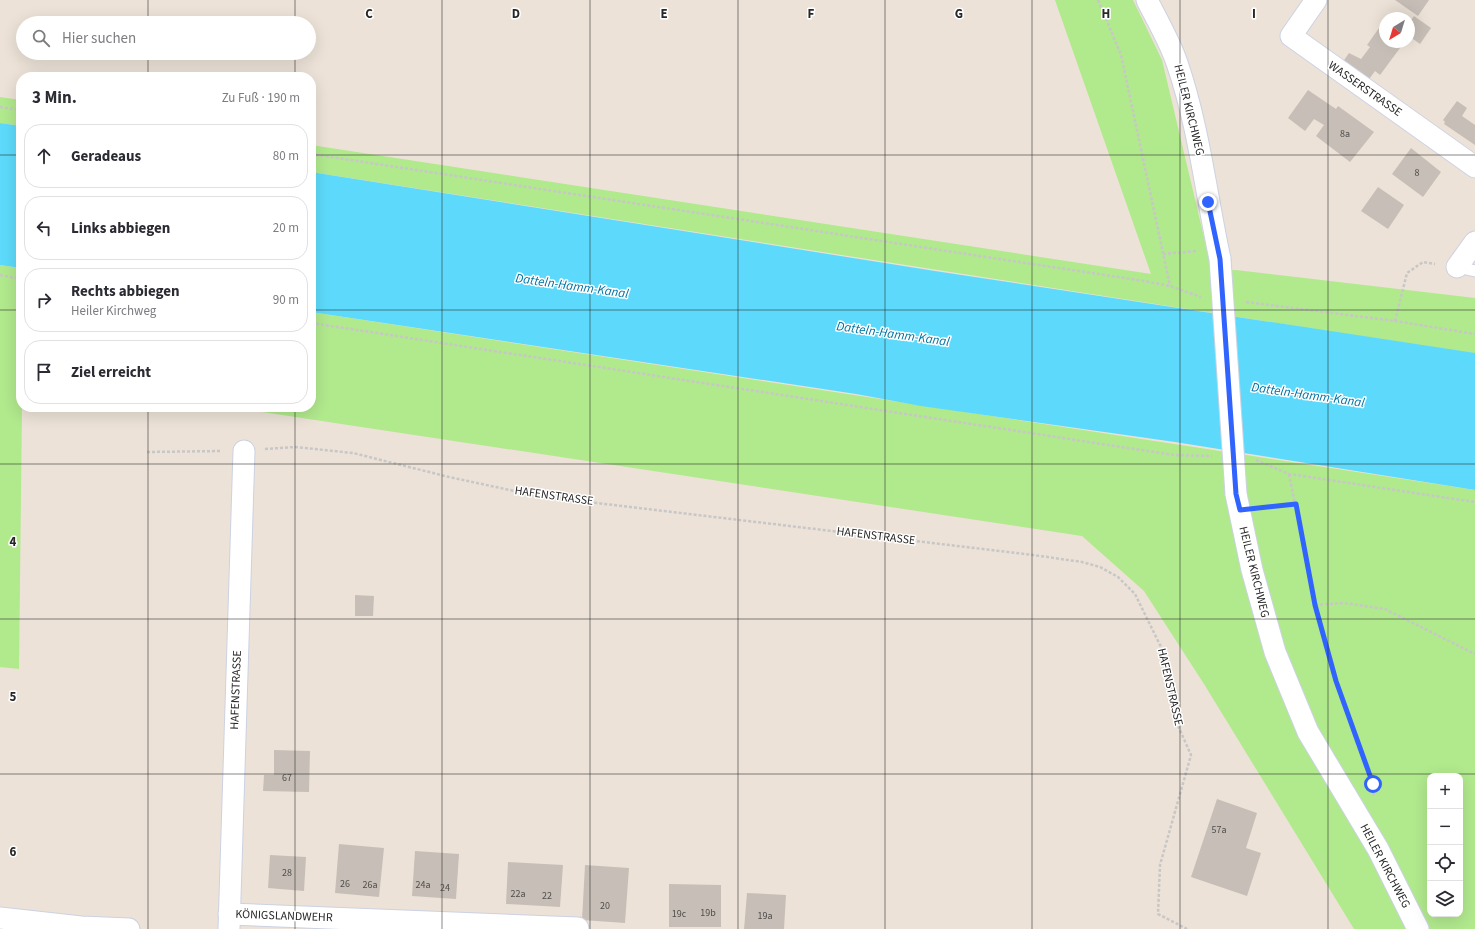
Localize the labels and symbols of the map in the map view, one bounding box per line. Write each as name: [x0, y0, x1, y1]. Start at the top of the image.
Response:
text: C: [365, 5, 373, 23]
text: D: [512, 5, 520, 23]
text: E: [660, 5, 668, 23]
text: F: [808, 5, 815, 23]
text: G: [955, 5, 963, 23]
text: H: [1102, 5, 1110, 23]
text: I: [1252, 5, 1256, 23]
north arrow: [1379, 12, 1415, 48]
street label: WASSERSTRASSE: [1325, 57, 1405, 121]
street label: HEILER KIRCHWEG: [1169, 63, 1209, 157]
house number: 8a: [1340, 127, 1350, 141]
house number: 8: [1415, 166, 1420, 180]
route end: [1199, 193, 1217, 211]
water label: Datteln-Hamm-Kanal: [514, 269, 630, 303]
water label: Datteln-Hamm-Kanal: [835, 317, 951, 351]
water label: Datteln-Hamm-Kanal: [1250, 378, 1366, 412]
street label: HAFENSTRASSE: [514, 482, 594, 510]
street label: HAFENSTRASSE: [836, 523, 916, 549]
street label: HEILER KIRCHWEG: [1234, 525, 1274, 619]
text: 4: [10, 533, 17, 551]
street label: HAFENSTRASSE: [1153, 646, 1187, 728]
street label: HAFENSTRASSE: [226, 650, 246, 730]
text: 5: [10, 688, 17, 706]
house number: 67: [282, 771, 292, 785]
route start: [1364, 775, 1382, 793]
street label: HEILER KIRCHWEG: [1356, 821, 1414, 911]
house number: 57a: [1212, 823, 1226, 837]
text: 6: [10, 843, 17, 861]
house number: 28: [282, 866, 292, 880]
house number: 26: [340, 877, 350, 891]
house number: 26a: [363, 878, 377, 892]
house number: 24a: [416, 878, 430, 892]
house number: 24: [440, 881, 450, 895]
house number: 22a: [511, 887, 525, 901]
house number: 22: [542, 889, 552, 903]
house number: 20: [600, 899, 610, 913]
street label: KÖNIGSLANDWEHR: [235, 906, 333, 926]
house number: 19b: [700, 906, 716, 920]
house number: 19c: [672, 907, 687, 921]
house number: 19a: [758, 909, 772, 923]

